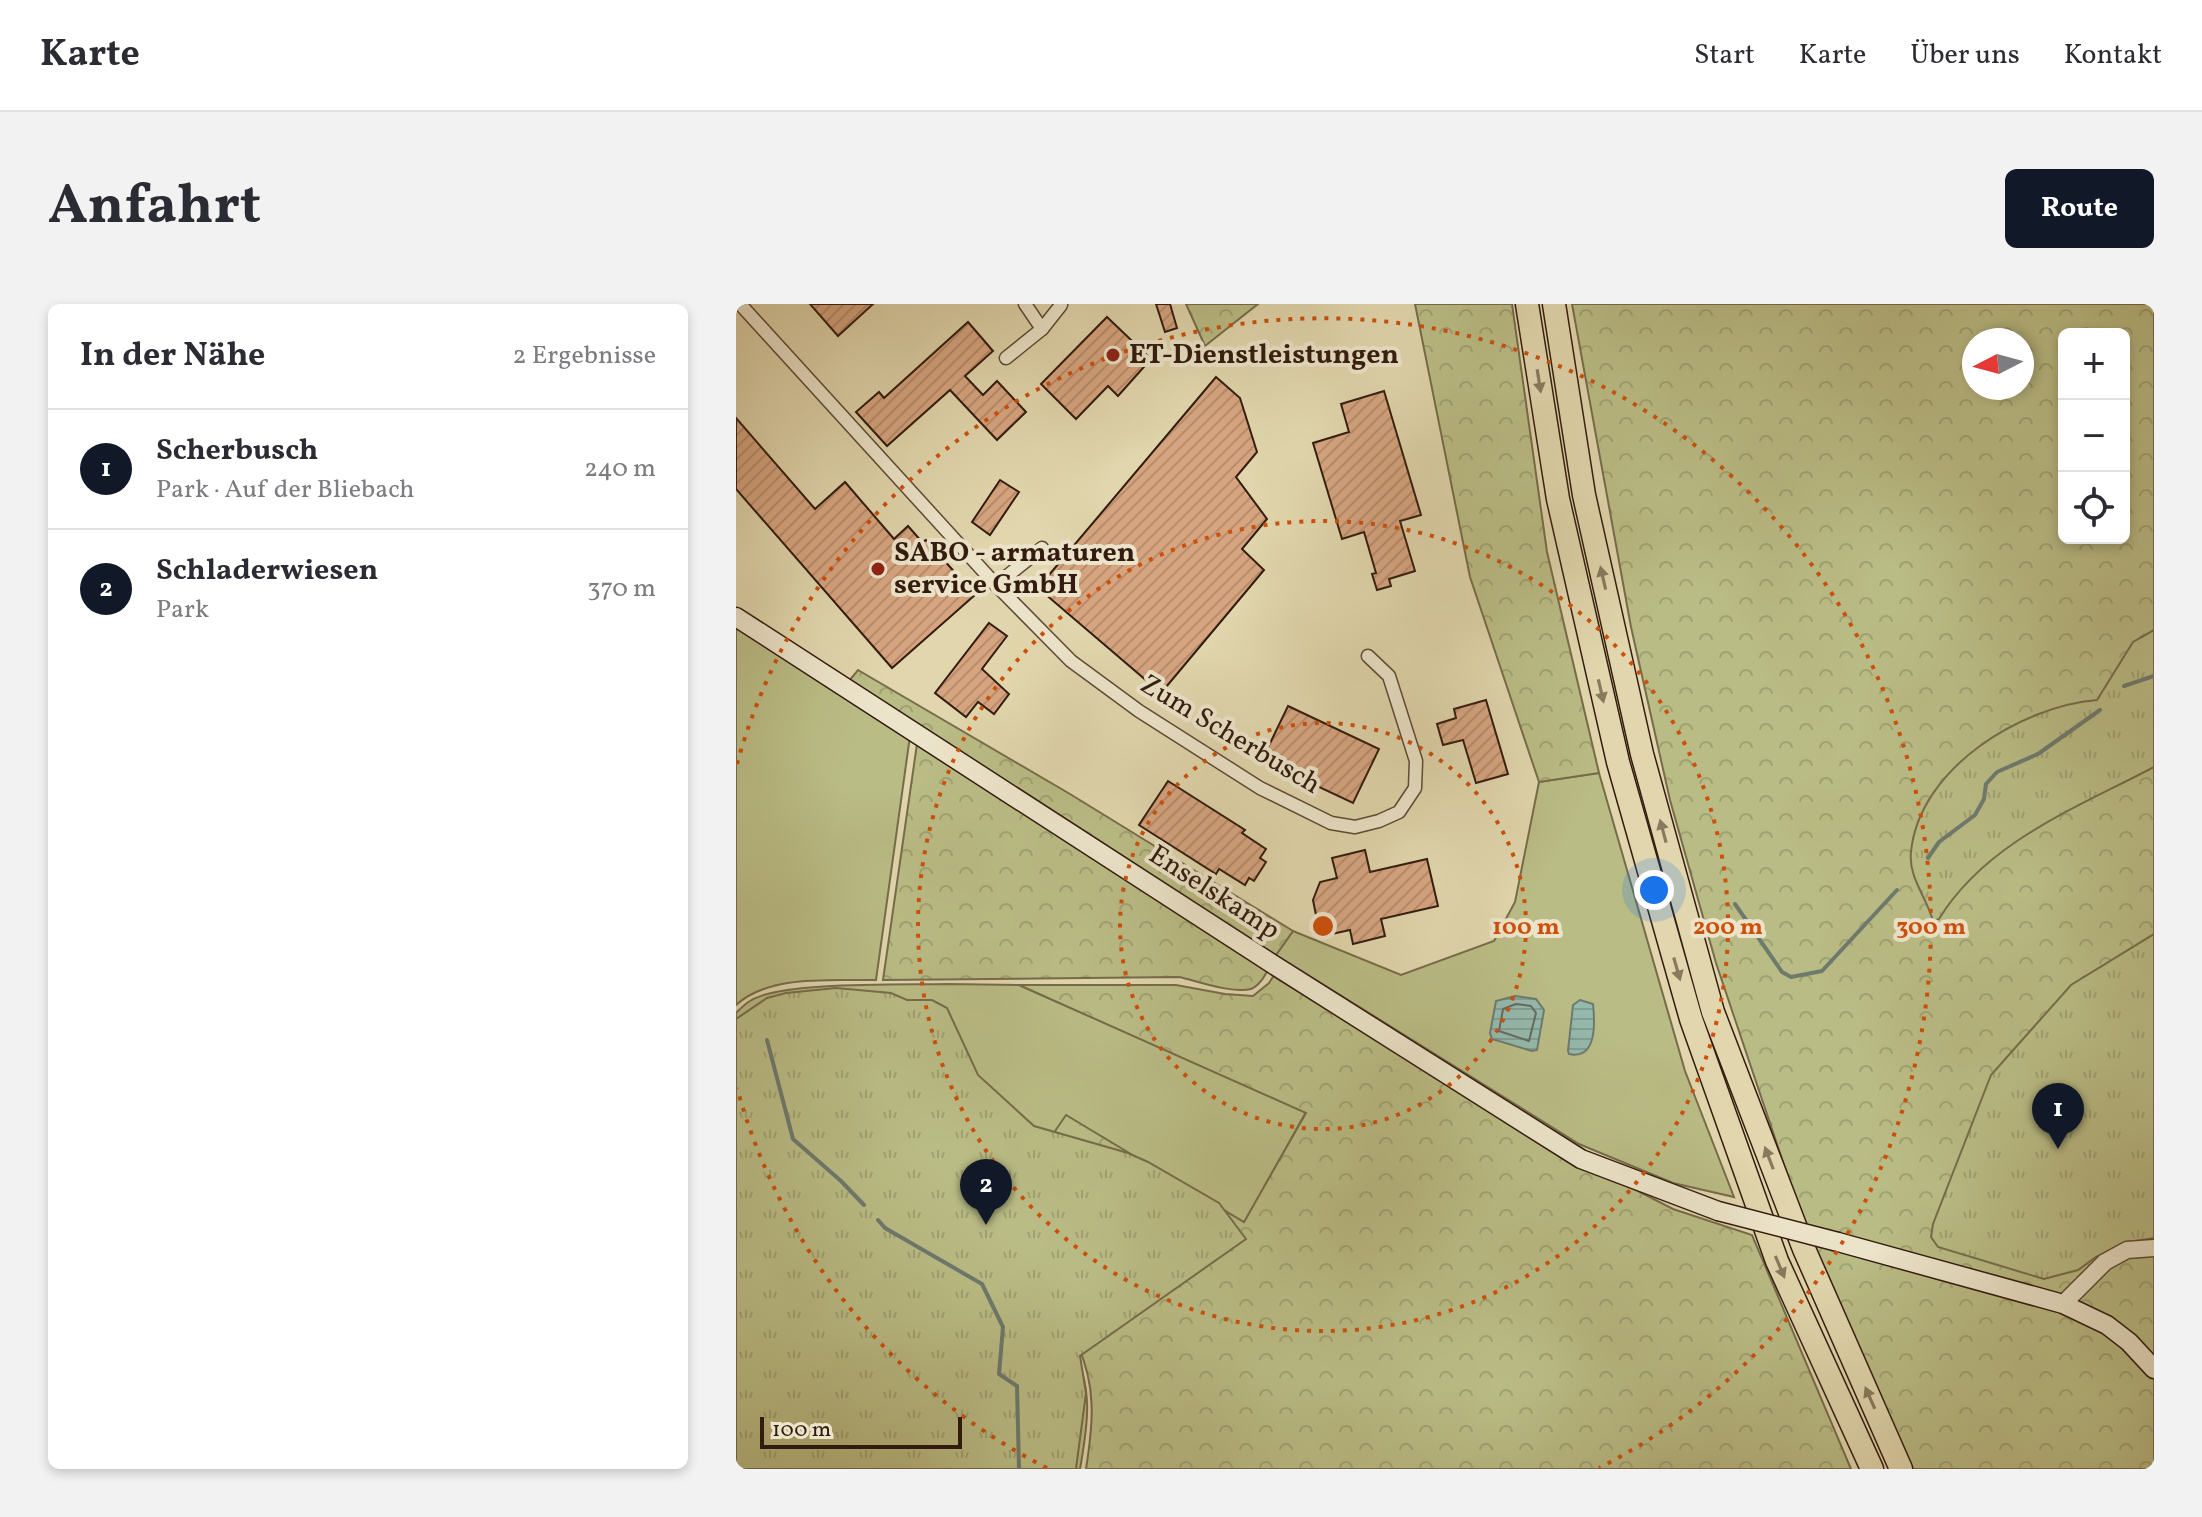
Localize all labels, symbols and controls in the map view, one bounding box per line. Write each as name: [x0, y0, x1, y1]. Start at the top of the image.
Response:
text: Karte: [40, 29, 140, 82]
text: Start: [1694, 36, 1755, 75]
text: Karte: [1799, 36, 1866, 75]
text: Über uns: [1910, 36, 2020, 75]
text: Kontakt: [2064, 36, 2162, 75]
text: Anfahrt: [48, 169, 261, 247]
button: Route: [2005, 169, 2154, 248]
north arrow: [1962, 328, 2034, 400]
map controls: [2058, 328, 2130, 544]
button: +: [2058, 328, 2130, 400]
text: In der Nähe: [80, 333, 265, 380]
place label: ET-Dienstleistungen: [1129, 336, 1399, 375]
text: 2 Ergebnisse: [513, 338, 656, 374]
marker: ET-Dienstleistungen: [1104, 346, 1122, 364]
one-way arrow: [1534, 369, 1546, 394]
button: −: [2058, 400, 2130, 472]
text: Scherbusch: [156, 430, 318, 472]
text: 1: [101, 451, 111, 487]
text: 240 m: [584, 451, 656, 487]
text: Park · Auf der Bliebach: [156, 472, 415, 508]
button: locate: [2058, 472, 2130, 544]
place label: SABO - armaturen service GmbH: [894, 534, 1135, 605]
text: Schladerwiesen: [156, 550, 378, 592]
marker: SABO - armaturen service GmbH: [869, 560, 887, 578]
one-way arrow: [1596, 566, 1609, 591]
text: 2: [99, 571, 113, 607]
text: 370 m: [587, 571, 656, 607]
text: Park: [156, 592, 209, 628]
street label: Zum Scherbusch: [1132, 666, 1328, 804]
one-way arrow: [1596, 678, 1608, 703]
one-way arrow: [1657, 819, 1669, 844]
street label: Enselskamp: [1141, 836, 1287, 950]
your location: [1634, 870, 1674, 910]
text: 100 m: [1492, 911, 1560, 945]
text: 200 m: [1693, 911, 1763, 945]
text: 300 m: [1896, 911, 1966, 945]
centre of rings: [1309, 912, 1337, 940]
one-way arrow: [1671, 956, 1683, 981]
pin: 1: [2032, 1083, 2084, 1149]
one-way arrow: [1762, 1146, 1775, 1170]
pin: 2: [960, 1159, 1012, 1225]
one-way arrow: [1773, 1255, 1786, 1279]
one-way arrow: [1863, 1386, 1877, 1409]
scale bar: [760, 1413, 962, 1449]
text: 100 m: [772, 1415, 831, 1446]

